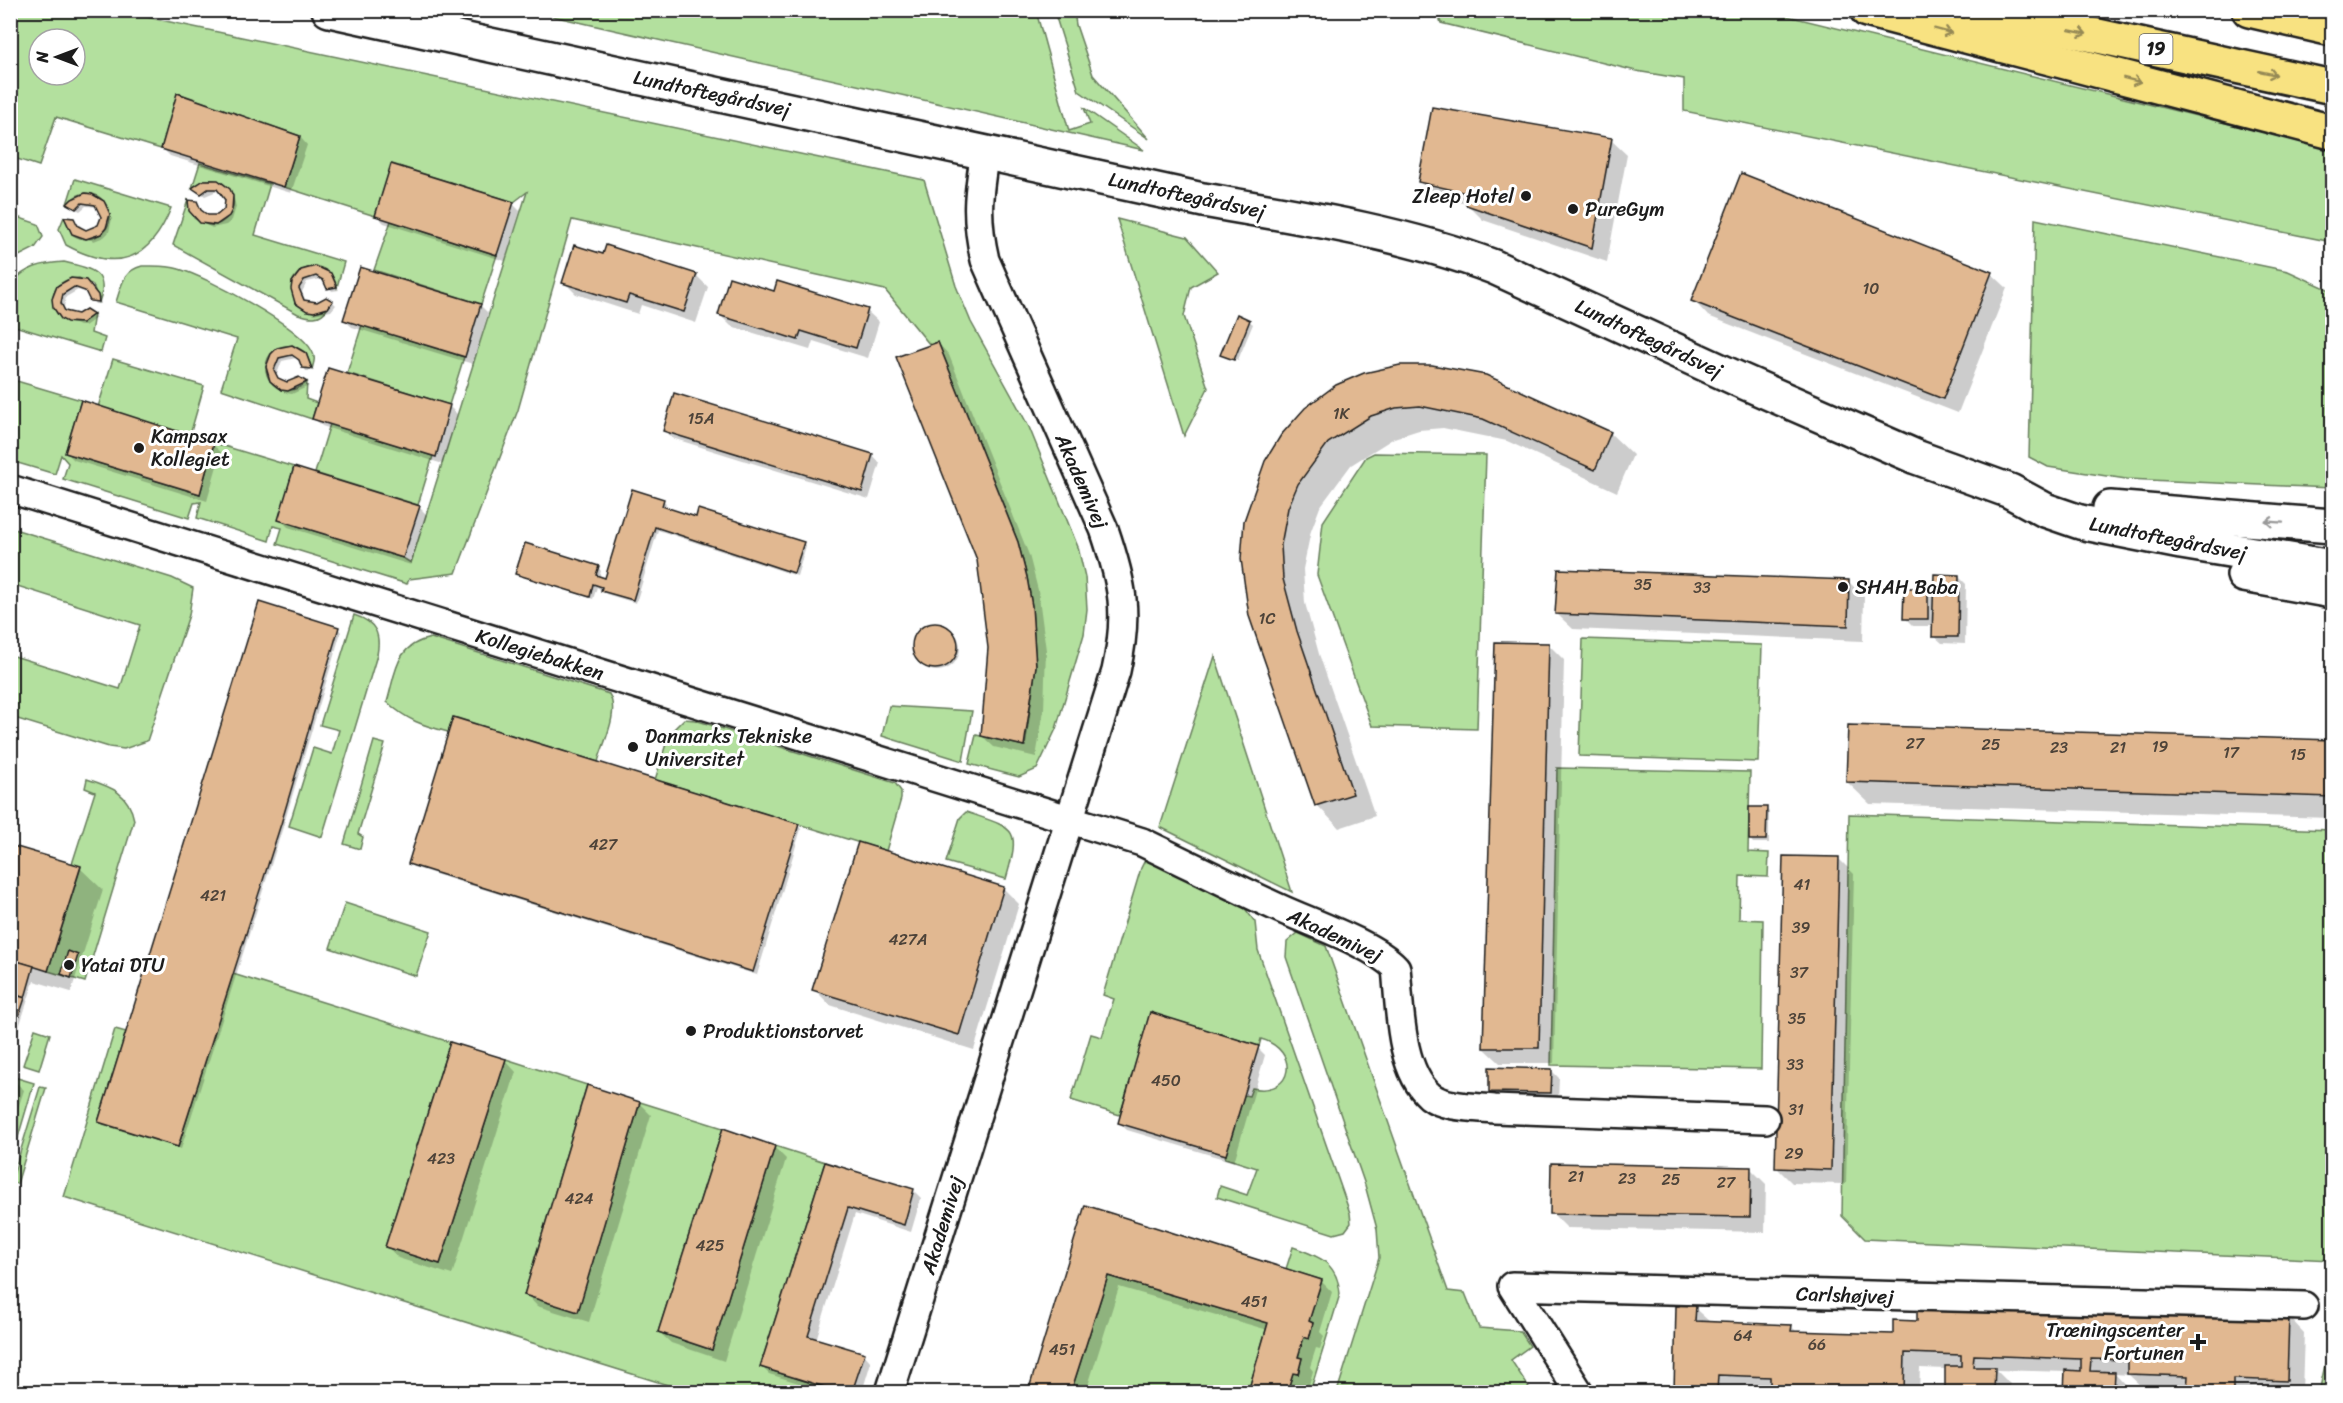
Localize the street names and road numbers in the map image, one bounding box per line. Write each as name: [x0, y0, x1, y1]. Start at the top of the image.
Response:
road number: 19: [2140, 34, 2172, 64]
street label: Lundtoftegårdsvej: [630, 60, 795, 127]
street label: Lundtoftegårdsvej: [1105, 162, 1270, 229]
street label: Lundtoftegårdsvej: [1569, 289, 1730, 389]
street label: Akademivej: [1044, 427, 1118, 535]
street label: Lundtoftegårdsvej: [2086, 506, 2251, 571]
street label: Kollegiebakken: [471, 618, 609, 691]
street label: Akademivej: [1280, 898, 1389, 973]
street label: Akademivej: [911, 1171, 974, 1280]
street label: Carlshøjvej: [1795, 1276, 1895, 1315]

